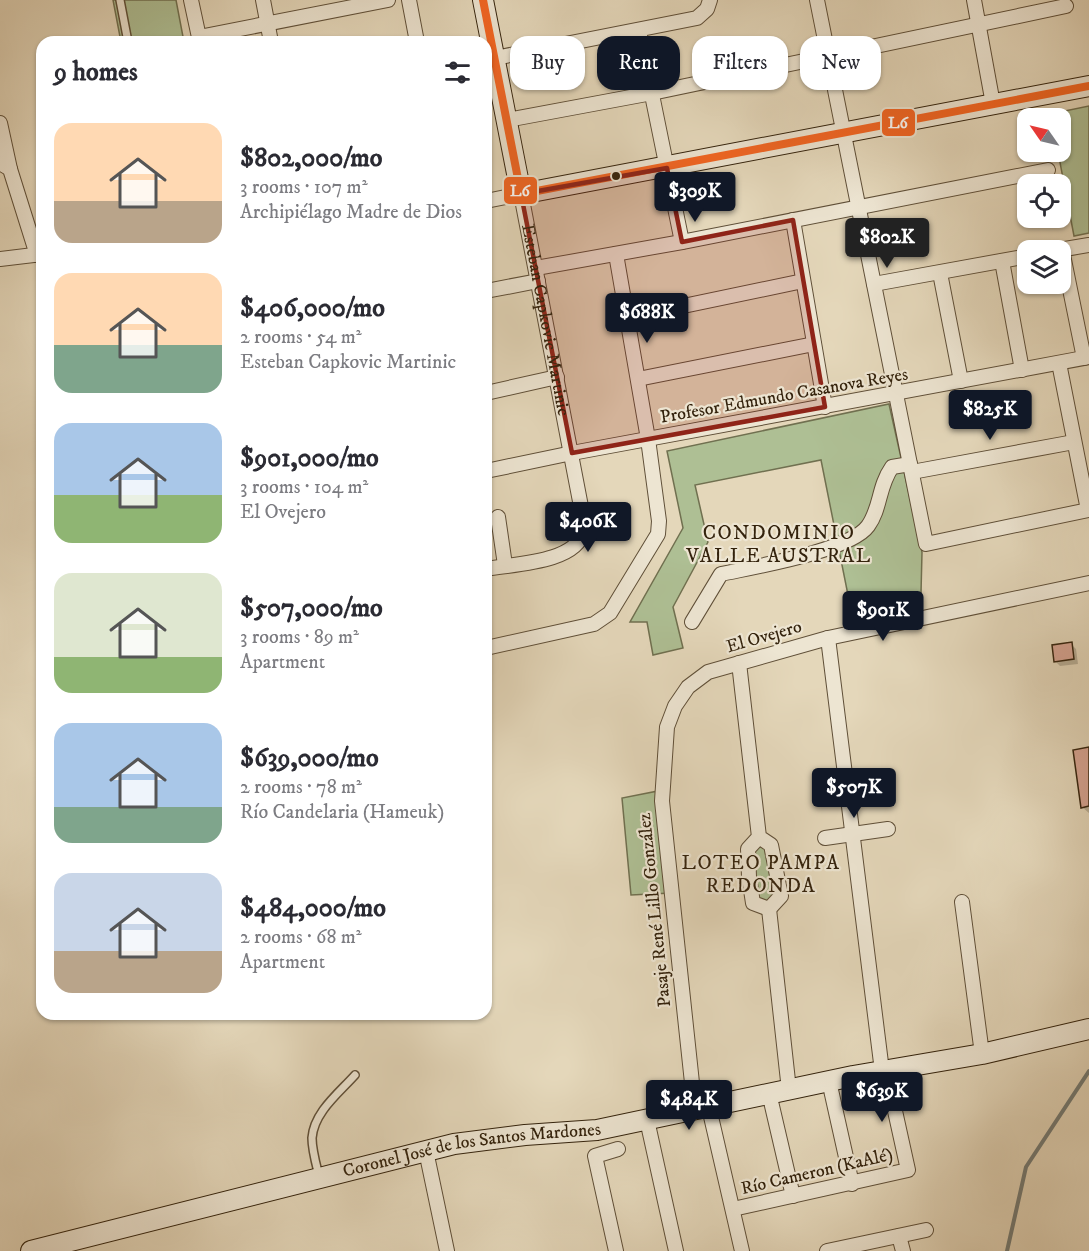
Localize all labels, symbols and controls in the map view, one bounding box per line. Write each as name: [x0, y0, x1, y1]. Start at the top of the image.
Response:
chip: Buy: [510, 36, 585, 90]
chip: Rent: [597, 36, 680, 90]
chip: Filters: [692, 36, 788, 90]
chip: New: [800, 36, 881, 90]
text: 9 homes: [54, 56, 138, 89]
icon: filters: [441, 56, 474, 89]
line badge: L6: [881, 108, 916, 137]
north arrow: [1017, 108, 1071, 162]
map controls: [1017, 108, 1071, 294]
text: L6: [888, 113, 910, 133]
text: $802,000/mo: [240, 142, 382, 175]
icon: home: [102, 147, 174, 219]
unlabelled marker: [610, 170, 622, 182]
pin: $309K: [653, 172, 737, 223]
button: locate: [1017, 174, 1071, 228]
text: 3 rooms · 107 m²: [240, 175, 368, 200]
line badge: L6: [503, 176, 538, 205]
text: $309K: [668, 179, 722, 204]
text: L6: [510, 181, 532, 201]
text: Archipiélago Madre de Dios: [240, 200, 462, 225]
pin: $802K: [845, 218, 929, 269]
street label: Esteban Capkovic Martinic: [516, 222, 574, 418]
text: $802K: [859, 225, 915, 250]
button: layers: [1017, 240, 1071, 294]
text: $406,000/mo: [240, 292, 385, 325]
pin: $688K: [605, 293, 689, 344]
icon: home: [102, 297, 174, 369]
text: $688K: [619, 300, 675, 325]
text: 2 rooms · 54 m²: [240, 325, 362, 350]
text: Esteban Capkovic Martinic: [240, 350, 456, 375]
street label: Profesor Edmundo Casanova Reyes: [658, 363, 910, 429]
pin: $825K: [948, 390, 1032, 441]
text: $825K: [963, 397, 1017, 422]
text: $901,000/mo: [240, 442, 379, 475]
icon: home: [102, 447, 174, 519]
text: 3 rooms · 104 m²: [240, 475, 368, 500]
text: El Ovejero: [240, 500, 326, 525]
pin: $406K: [546, 502, 630, 553]
text: $406K: [559, 509, 617, 534]
district label: CONDOMINIO VALLE AUSTRAL: [685, 521, 872, 569]
pin: $901K: [841, 591, 925, 642]
text: $507,000/mo: [240, 592, 383, 625]
icon: home: [102, 597, 174, 669]
text: $901K: [857, 598, 909, 623]
street label: El Ovejero: [724, 616, 804, 658]
text: 3 rooms · 89 m²: [240, 625, 359, 650]
text: Apartment: [240, 650, 325, 675]
text: $639,000/mo: [240, 742, 379, 775]
icon: home: [102, 747, 174, 819]
pin: $507K: [812, 768, 896, 819]
text: 2 rooms · 78 m²: [240, 775, 362, 800]
text: $507K: [826, 775, 882, 800]
text: Río Candelaria (Hameuk): [240, 800, 444, 825]
street label: Pasaje René Lillo González: [634, 812, 676, 1008]
district label: LOTEO PAMPA REDONDA: [682, 851, 840, 899]
text: $484,000/mo: [240, 892, 386, 925]
icon: home: [102, 897, 174, 969]
text: 2 rooms · 68 m²: [240, 925, 362, 950]
text: Apartment: [240, 950, 325, 975]
pin: $639K: [840, 1072, 924, 1123]
text: $639K: [856, 1079, 908, 1104]
pin: $484K: [647, 1080, 731, 1131]
text: $484K: [660, 1087, 718, 1112]
street label: Coronel José de los Santos Mardones: [341, 1118, 603, 1183]
street label: Río Cameron (KaAlé): [739, 1144, 895, 1200]

